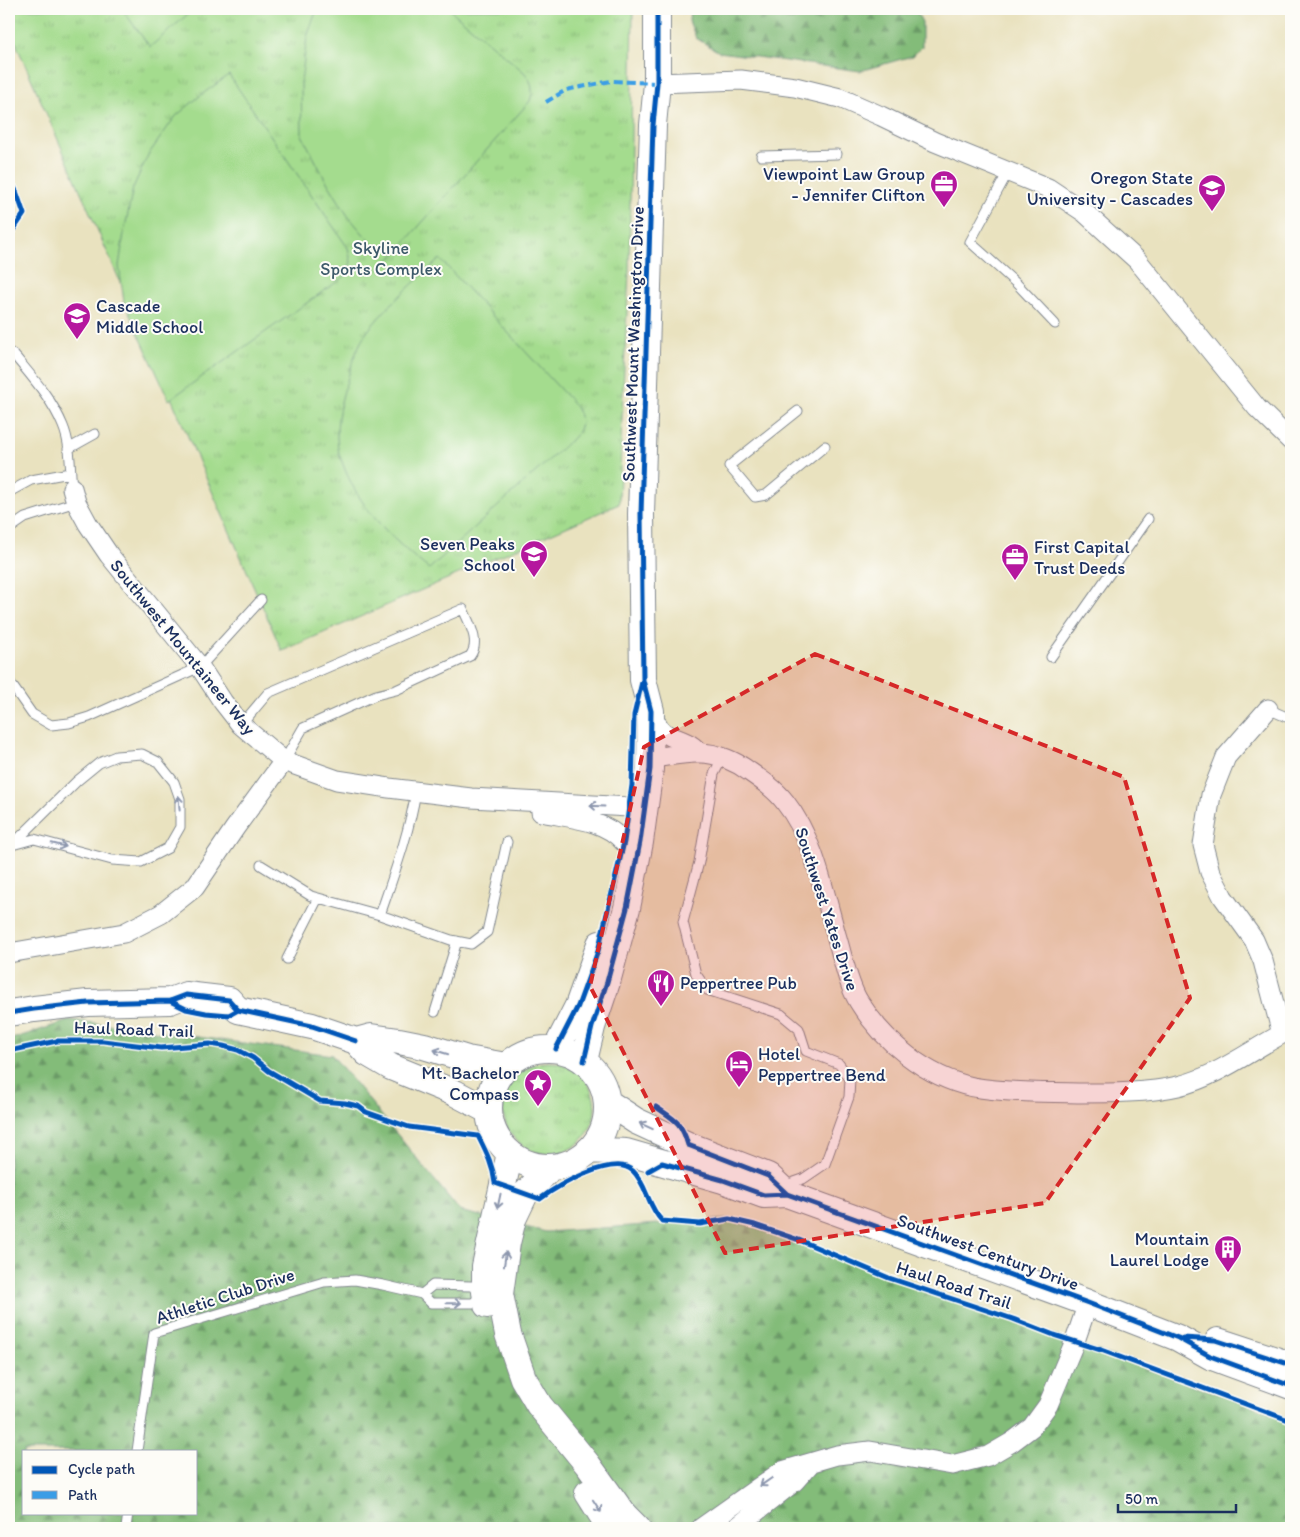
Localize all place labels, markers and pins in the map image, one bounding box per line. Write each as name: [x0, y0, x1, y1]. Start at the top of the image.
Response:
place label: Viewpoint Law Group - Jennifer Clifton: [763, 163, 925, 206]
place label: Oregon State University - Cascades: [1027, 167, 1193, 210]
office icon: Viewpoint Law Group - Jennifer Clifton: [929, 169, 959, 208]
school or university icon: Oregon State University - Cascades: [1197, 173, 1227, 212]
place label: Cascade Middle School: [96, 295, 203, 338]
school or university icon: Cascade Middle School: [62, 301, 92, 340]
place label: Seven Peaks School: [420, 533, 515, 576]
place label: First Capital Trust Deeds: [1034, 536, 1130, 579]
school or university icon: Seven Peaks School: [519, 539, 549, 578]
office icon: First Capital Trust Deeds: [1000, 542, 1030, 581]
restaurant icon: Peppertree Pub: [646, 968, 676, 1007]
place label: Peppertree Pub: [680, 972, 797, 994]
place label: Hotel Peppertree Bend: [758, 1043, 886, 1086]
hotel icon: Hotel Peppertree Bend: [724, 1049, 754, 1088]
place label: Mt. Bachelor Compass: [422, 1062, 519, 1105]
place icon: Mt. Bachelor Compass: [523, 1068, 553, 1107]
place label: Mountain Laurel Lodge: [1110, 1228, 1209, 1271]
building icon: Mountain Laurel Lodge: [1213, 1234, 1243, 1273]

